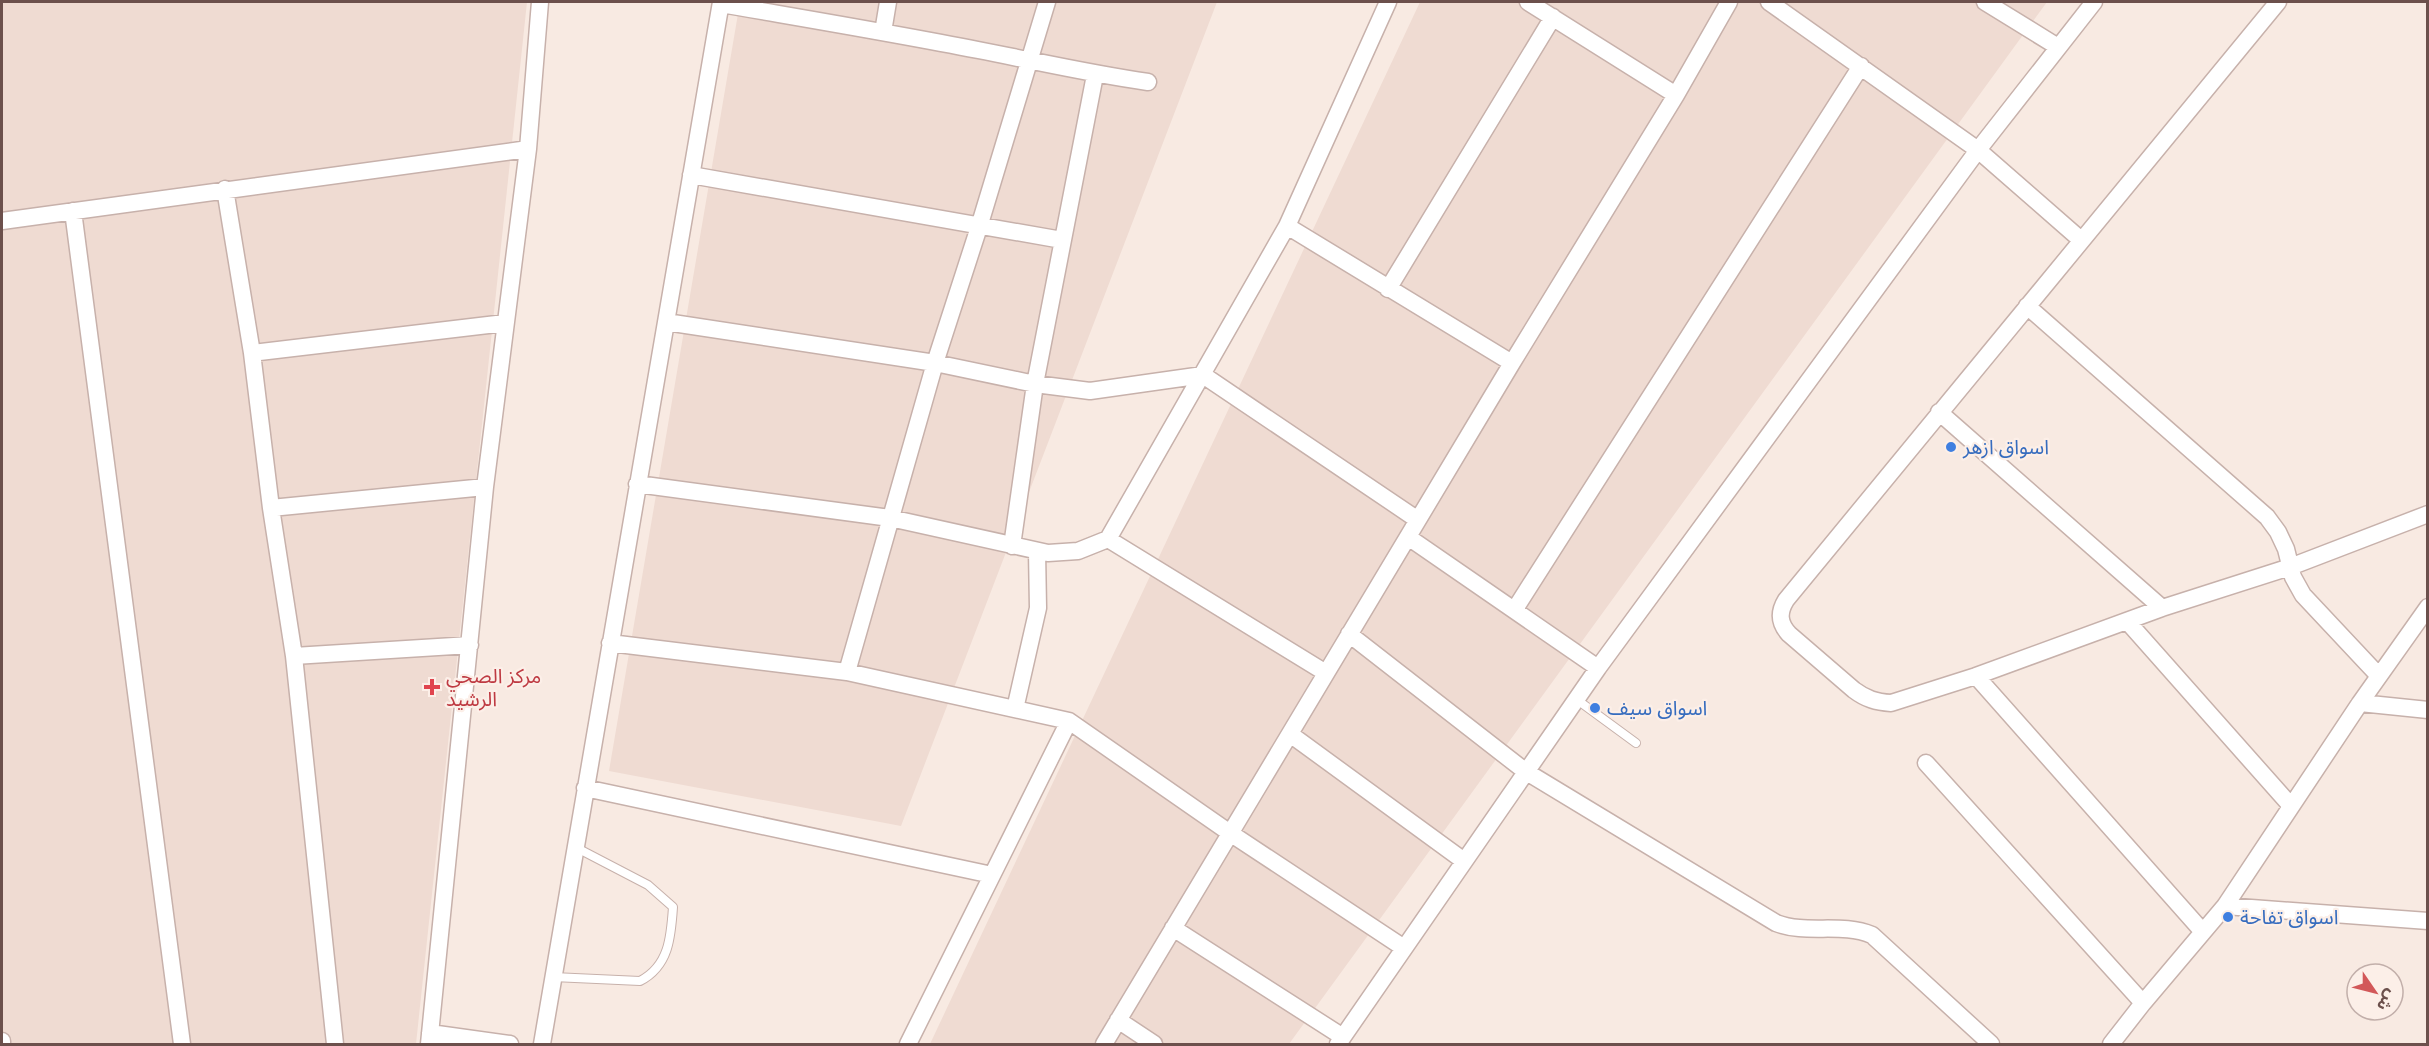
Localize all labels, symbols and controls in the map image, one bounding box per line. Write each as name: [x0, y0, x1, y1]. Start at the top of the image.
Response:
place label: اسواق ازهر: [1962, 434, 2049, 461]
marker: اسواق ازهر: [1944, 440, 1958, 454]
place label: مركز الصحي الرشيد: [446, 663, 541, 713]
marker: مركز الصحي الرشيد: [423, 678, 441, 696]
place label: اسواق سيف: [1607, 695, 1707, 722]
marker: اسواق سيف: [1588, 701, 1602, 715]
place label: اسواق تفاحة: [2240, 904, 2338, 931]
marker: اسواق تفاحة: [2221, 910, 2235, 924]
north arrow: [2345, 962, 2405, 1022]
text: ش: [2371, 985, 2402, 1015]

